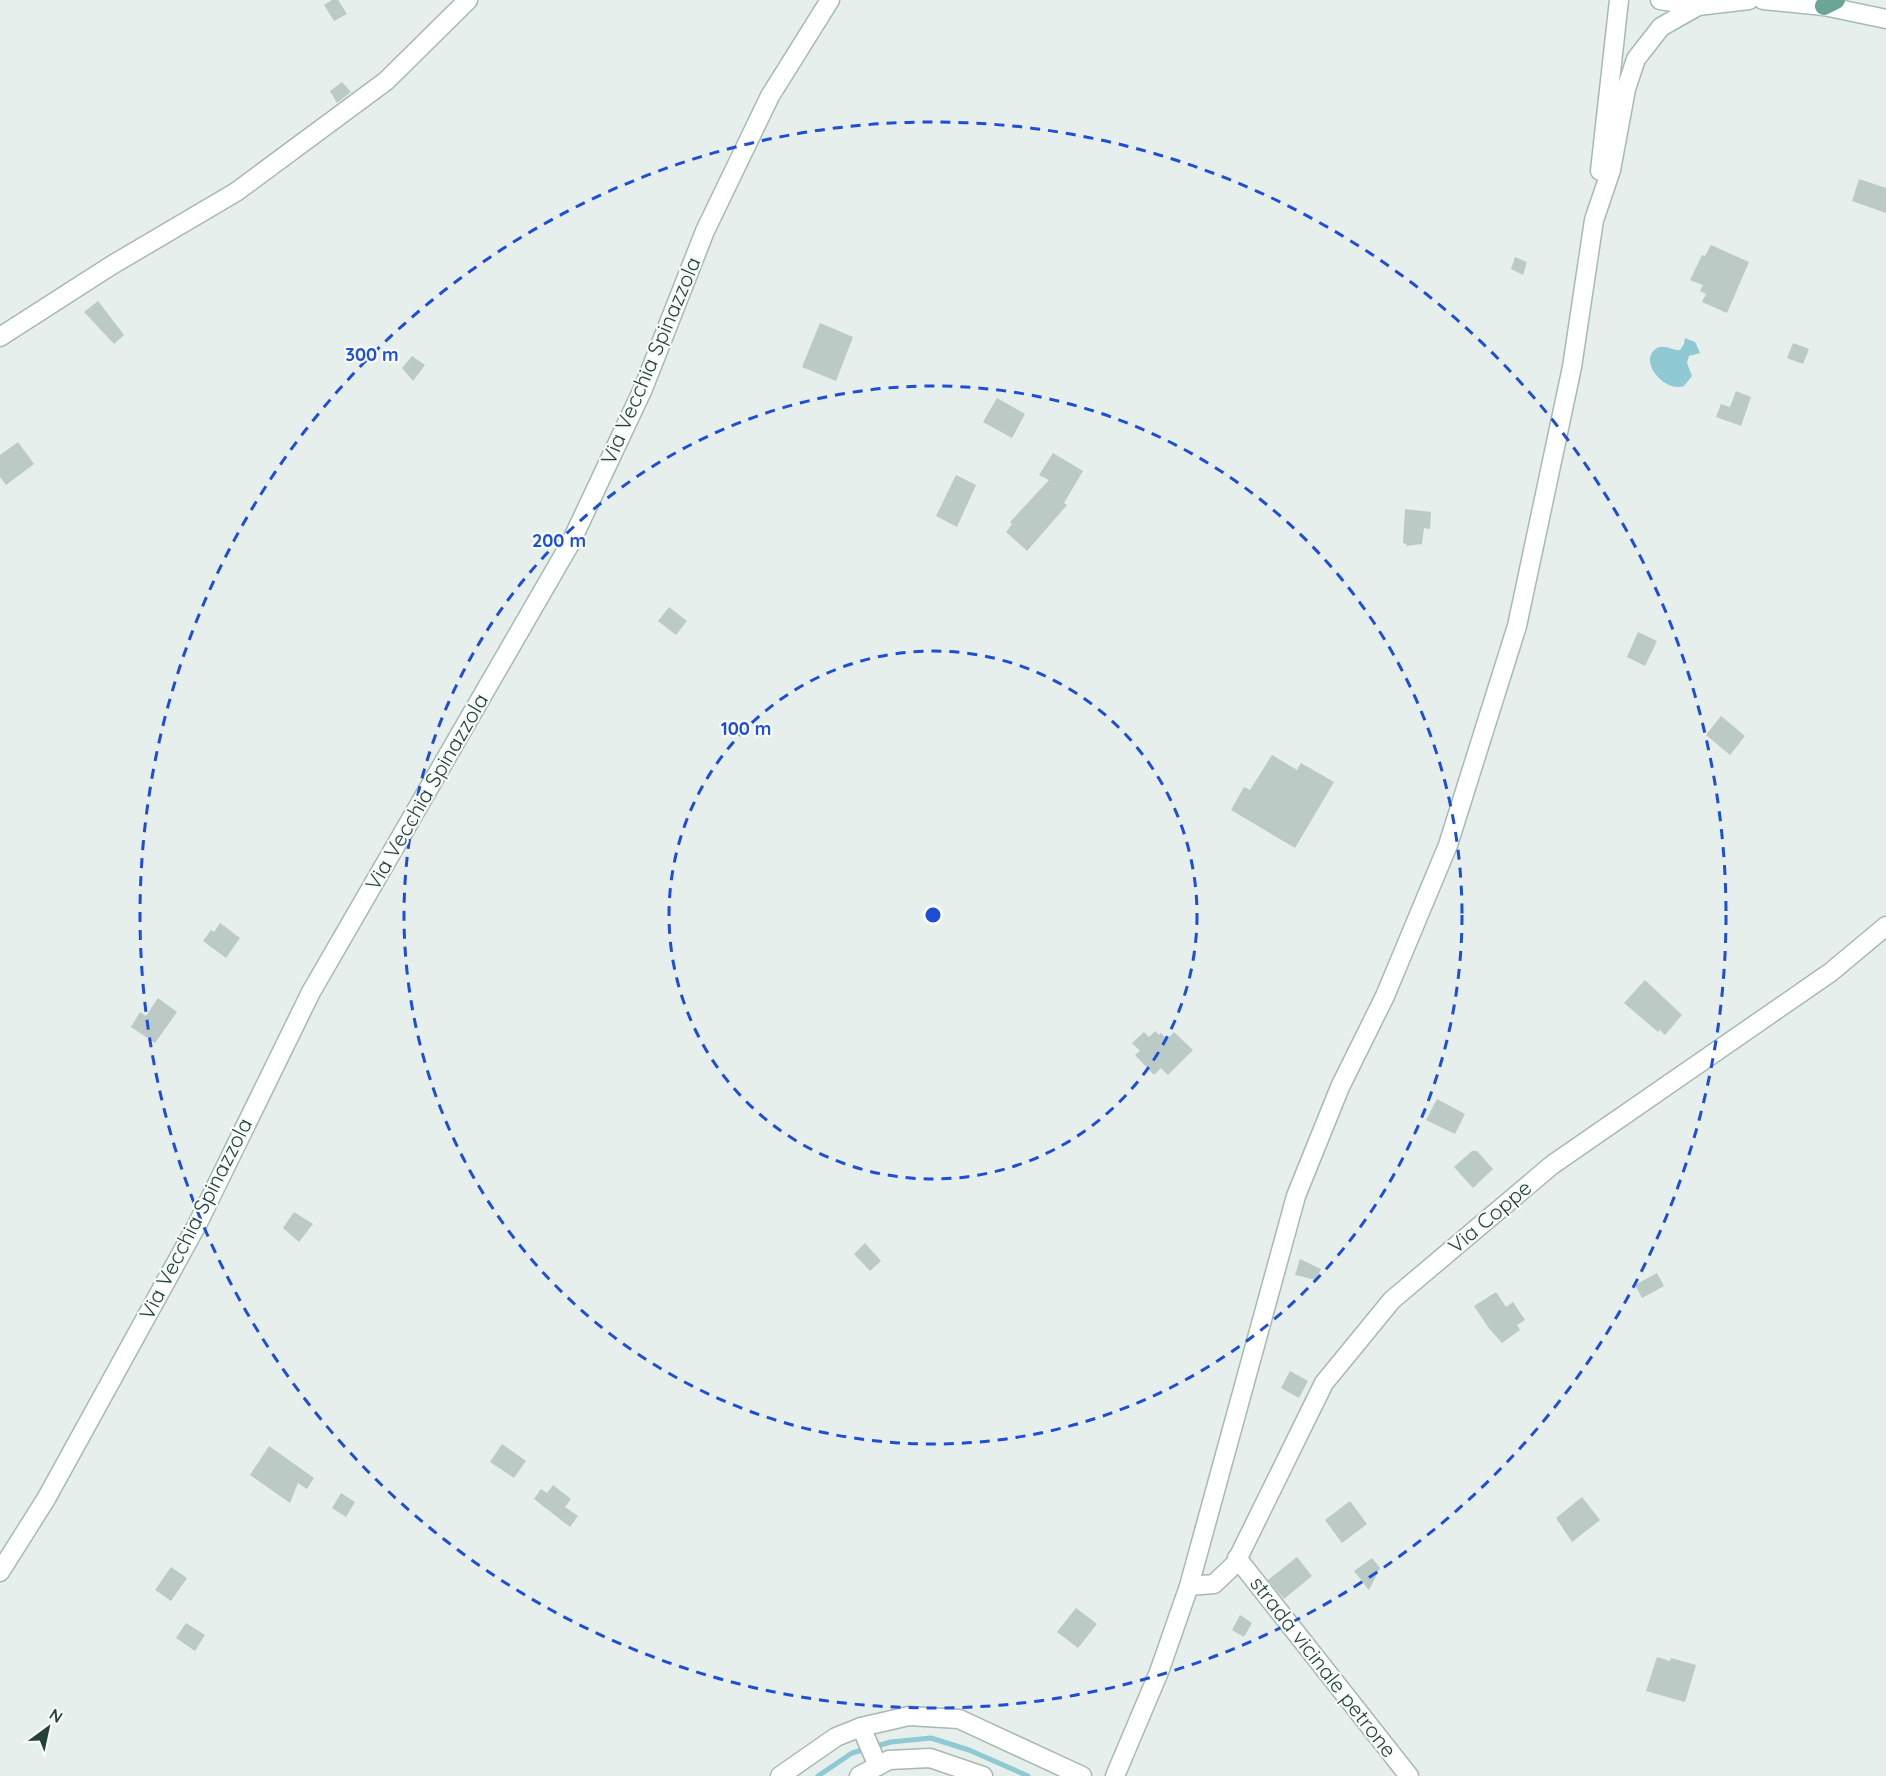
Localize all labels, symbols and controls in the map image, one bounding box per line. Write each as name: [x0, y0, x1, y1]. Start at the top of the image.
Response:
street label: Via Vecchia Spinazzola: [595, 253, 706, 468]
text: 300 m: [345, 343, 399, 366]
text: 200 m: [532, 529, 586, 552]
street label: Via Vecchia Spinazzola: [359, 688, 493, 895]
text: 100 m: [721, 717, 771, 740]
centre of rings: [923, 905, 943, 925]
street label: Via Vecchia Spinazzola: [133, 1113, 257, 1324]
street label: Via Coppe: [1442, 1174, 1536, 1259]
street label: strada vicinale petrone: [1245, 1571, 1403, 1762]
north arrow: [18, 1698, 78, 1758]
text: N: [46, 1704, 67, 1727]

